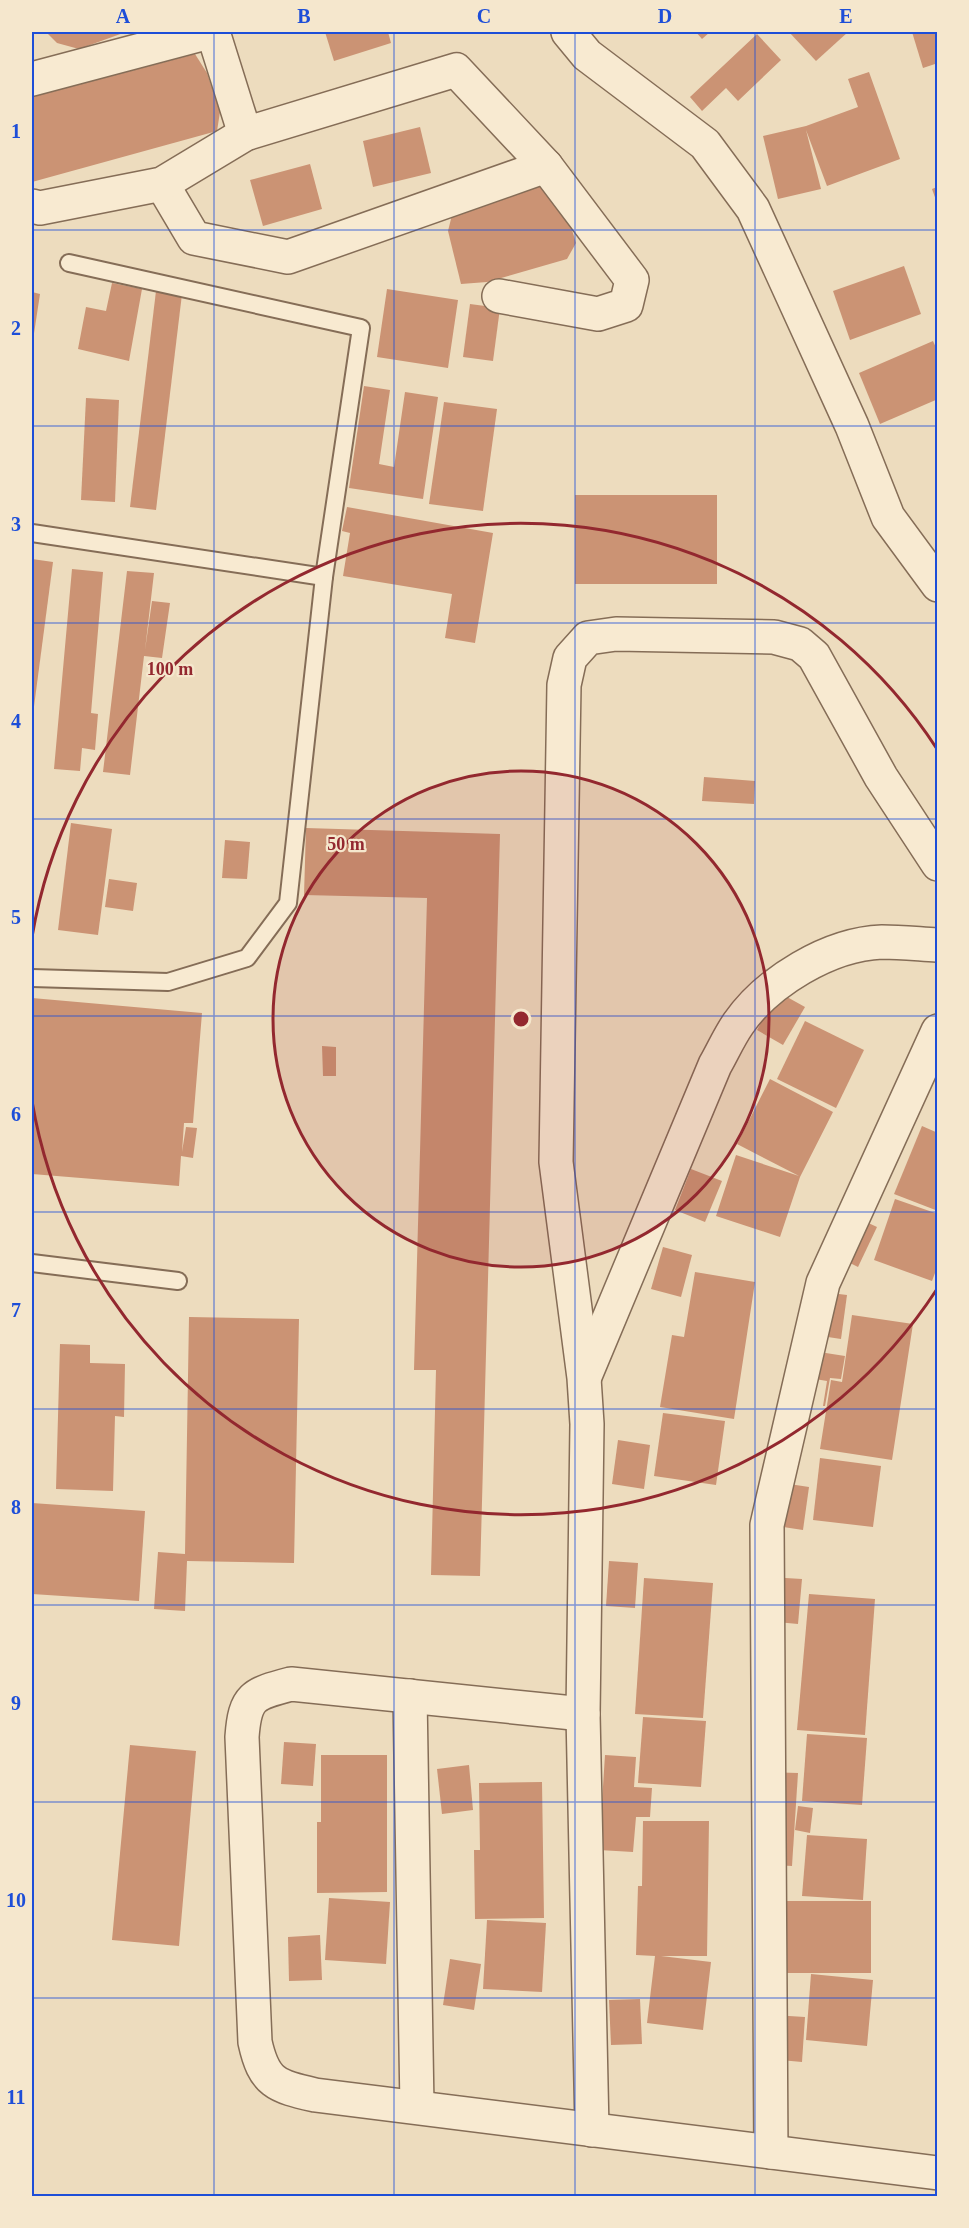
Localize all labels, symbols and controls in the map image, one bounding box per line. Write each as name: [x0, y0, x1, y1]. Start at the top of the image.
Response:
text: A: [116, 5, 131, 27]
text: B: [297, 5, 311, 27]
text: C: [477, 5, 491, 27]
text: D: [658, 5, 672, 27]
text: E: [839, 5, 853, 27]
text: 1: [11, 120, 21, 142]
text: 2: [11, 317, 21, 339]
text: 3: [11, 513, 21, 535]
text: 100 m: [147, 659, 193, 679]
text: 4: [11, 710, 21, 732]
text: 50 m: [327, 834, 365, 854]
text: 5: [11, 906, 21, 928]
centre of rings: [511, 1009, 531, 1029]
text: 6: [11, 1103, 21, 1125]
text: 7: [11, 1299, 21, 1321]
text: 8: [11, 1496, 21, 1518]
text: 9: [11, 1692, 21, 1714]
text: 10: [6, 1889, 26, 1911]
text: 11: [7, 2086, 25, 2108]

